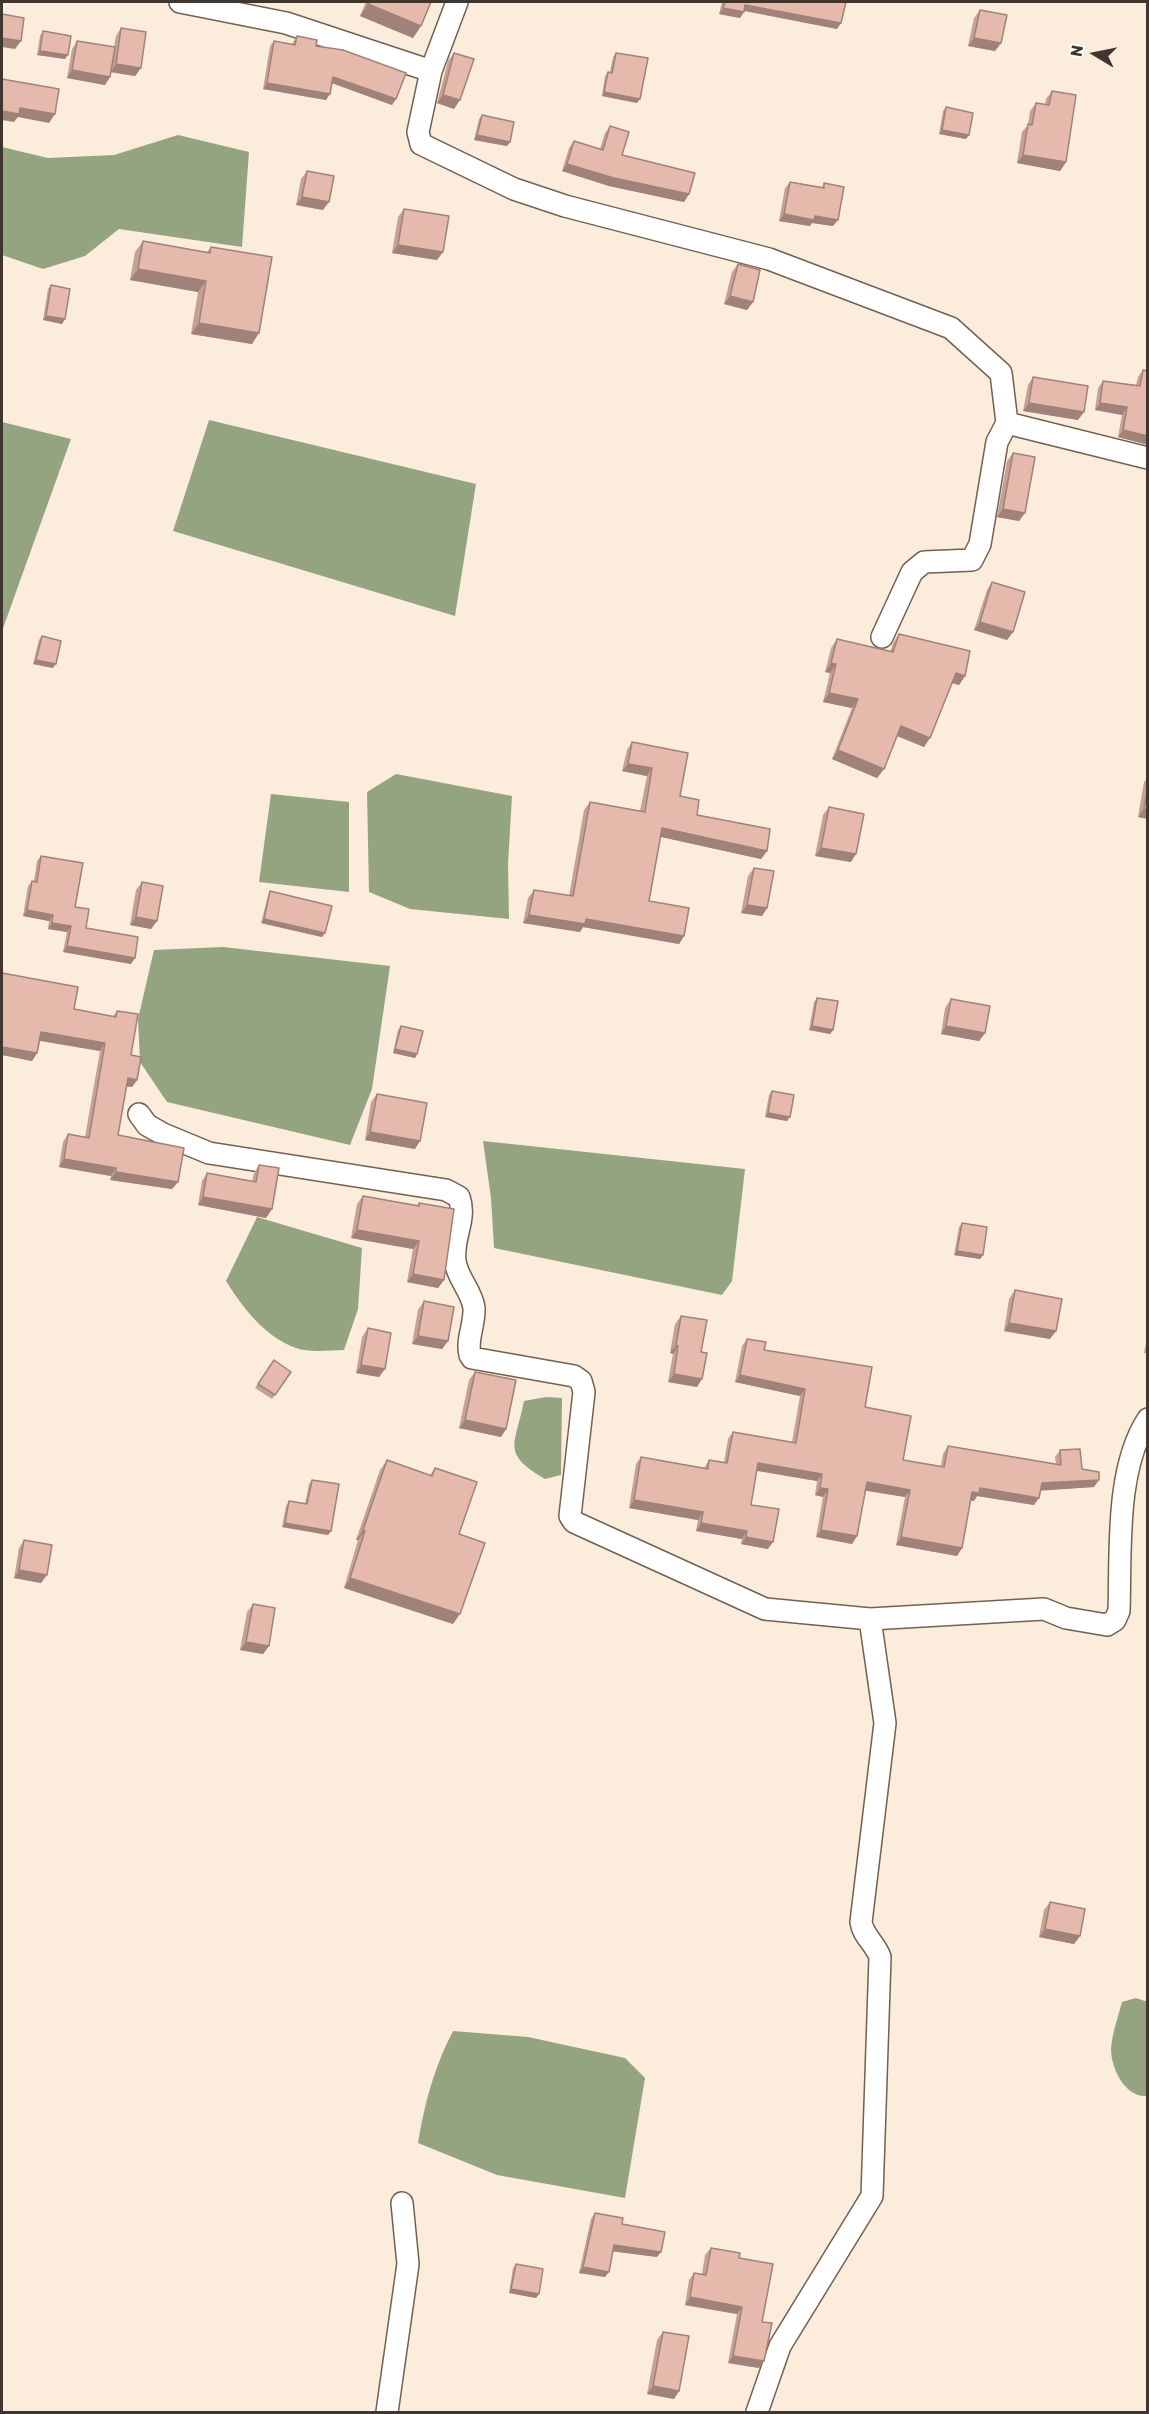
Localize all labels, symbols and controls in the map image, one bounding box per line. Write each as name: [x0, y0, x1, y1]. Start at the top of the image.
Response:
north arrow: [1065, 24, 1125, 84]
text: N: [1066, 43, 1087, 58]

